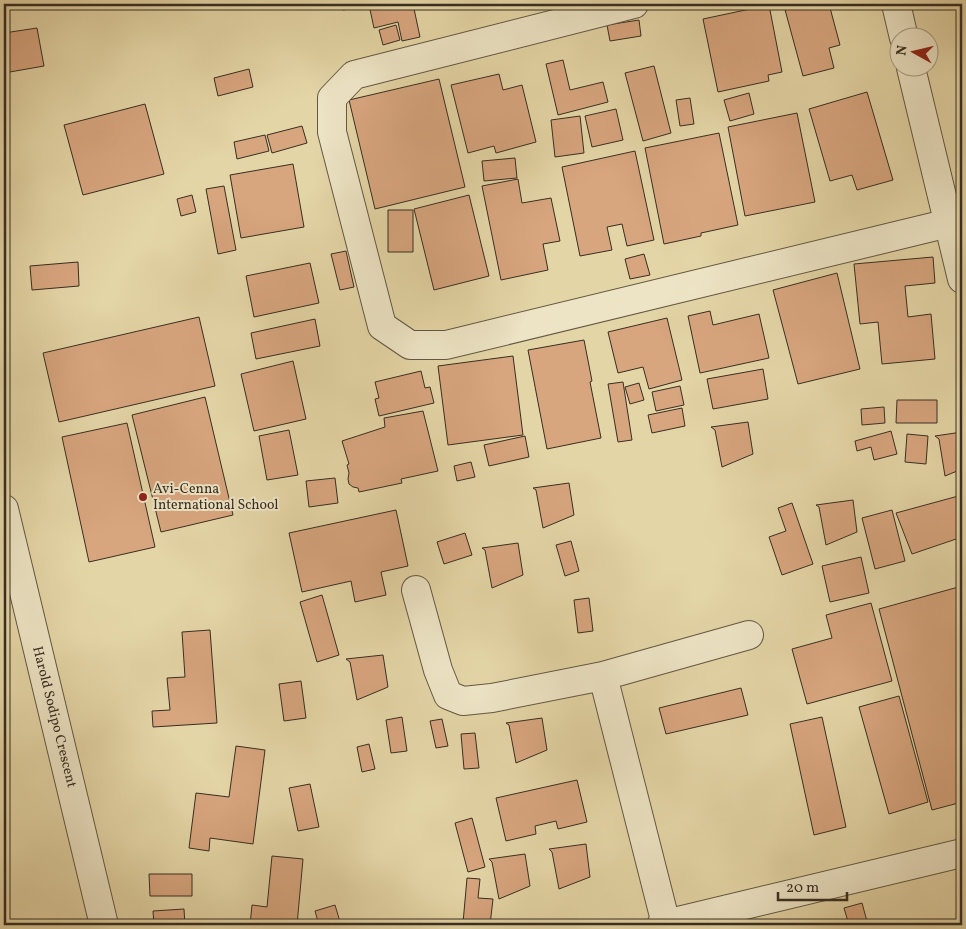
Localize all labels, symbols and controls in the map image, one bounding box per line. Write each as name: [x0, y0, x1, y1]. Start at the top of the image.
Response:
north arrow: [888, 28, 938, 78]
text: N: [892, 44, 913, 57]
place label: Avi-Cenna International School: [153, 480, 279, 515]
marker: Avi-Cenna International School: [137, 491, 149, 503]
street label: Harold Sodipo Crescent: [27, 644, 81, 790]
scale bar: [778, 869, 847, 901]
text: 20 m: [786, 878, 819, 899]

